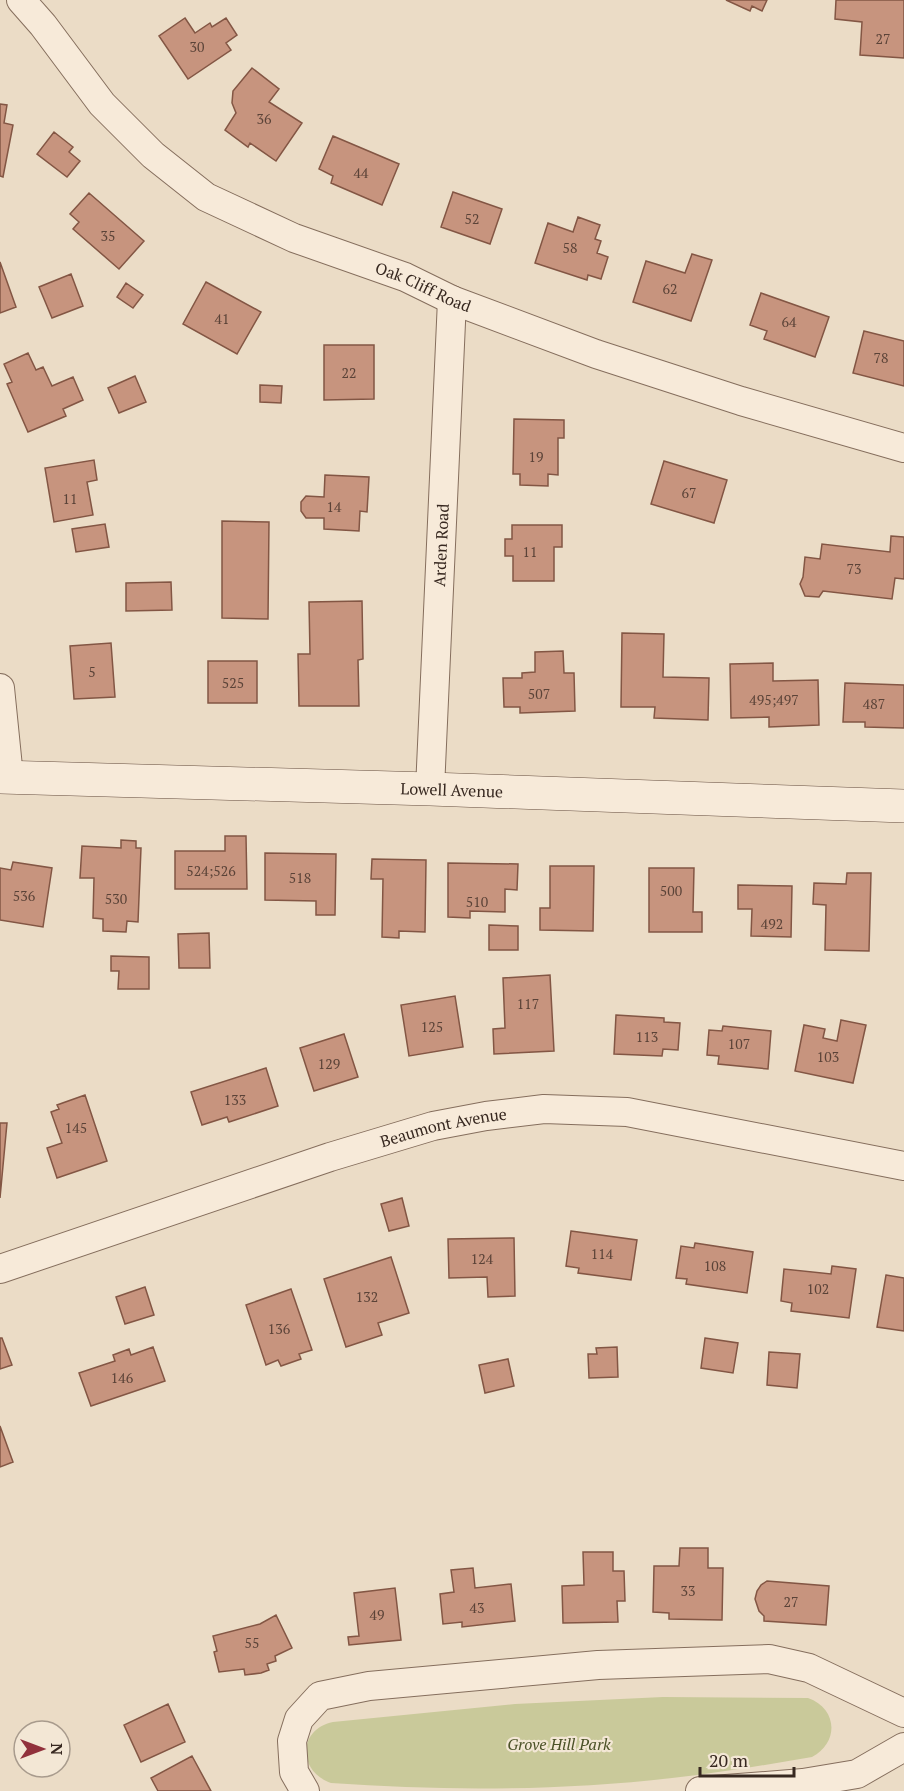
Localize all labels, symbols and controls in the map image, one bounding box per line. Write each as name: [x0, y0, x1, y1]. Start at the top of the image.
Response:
house number: 27: [876, 29, 890, 48]
house number: 30: [190, 37, 204, 56]
house number: 36: [257, 109, 272, 128]
house number: 44: [354, 163, 369, 182]
house number: 52: [465, 209, 479, 228]
house number: 35: [101, 226, 115, 245]
house number: 58: [563, 238, 577, 257]
street label: Oak Cliff Road: [372, 256, 474, 317]
house number: 62: [663, 279, 677, 298]
house number: 41: [215, 309, 229, 328]
house number: 64: [782, 312, 797, 331]
house number: 78: [874, 348, 888, 367]
house number: 22: [342, 363, 356, 382]
house number: 19: [529, 447, 543, 466]
house number: 67: [682, 483, 696, 502]
house number: 11: [63, 489, 77, 508]
house number: 14: [327, 497, 342, 516]
street label: Arden Road: [428, 503, 454, 587]
house number: 11: [523, 542, 537, 561]
house number: 73: [847, 559, 861, 578]
house number: 5: [88, 662, 96, 681]
house number: 525: [222, 673, 244, 692]
house number: 507: [528, 684, 550, 703]
house number: 495;497: [749, 690, 799, 709]
house number: 487: [863, 694, 885, 713]
street label: Lowell Avenue: [400, 777, 504, 803]
house number: 524;526: [186, 861, 236, 880]
house number: 518: [289, 868, 311, 887]
house number: 500: [660, 881, 682, 900]
house number: 536: [13, 886, 36, 905]
house number: 530: [105, 889, 127, 908]
house number: 510: [466, 892, 488, 911]
house number: 492: [761, 914, 783, 933]
house number: 117: [517, 994, 539, 1013]
house number: 125: [421, 1017, 443, 1036]
house number: 113: [636, 1027, 658, 1046]
house number: 107: [728, 1034, 750, 1053]
house number: 103: [817, 1047, 839, 1066]
house number: 129: [318, 1054, 340, 1073]
house number: 133: [224, 1090, 246, 1109]
street label: Beaumont Avenue: [377, 1103, 508, 1152]
house number: 145: [65, 1118, 87, 1137]
house number: 114: [591, 1244, 614, 1263]
house number: 124: [471, 1249, 494, 1268]
house number: 108: [704, 1256, 726, 1275]
house number: 102: [807, 1279, 829, 1298]
house number: 132: [356, 1287, 378, 1306]
house number: 136: [268, 1319, 291, 1338]
house number: 146: [111, 1368, 134, 1387]
house number: 33: [681, 1581, 695, 1600]
house number: 27: [784, 1592, 798, 1611]
house number: 43: [470, 1598, 484, 1617]
house number: 49: [370, 1605, 384, 1624]
house number: 55: [245, 1633, 259, 1652]
north arrow: [12, 1719, 72, 1779]
park label: Grove Hill Park: [507, 1733, 611, 1755]
scale bar: [700, 1740, 794, 1778]
text: N: [46, 1743, 68, 1755]
text: 20 m: [709, 1748, 749, 1772]

